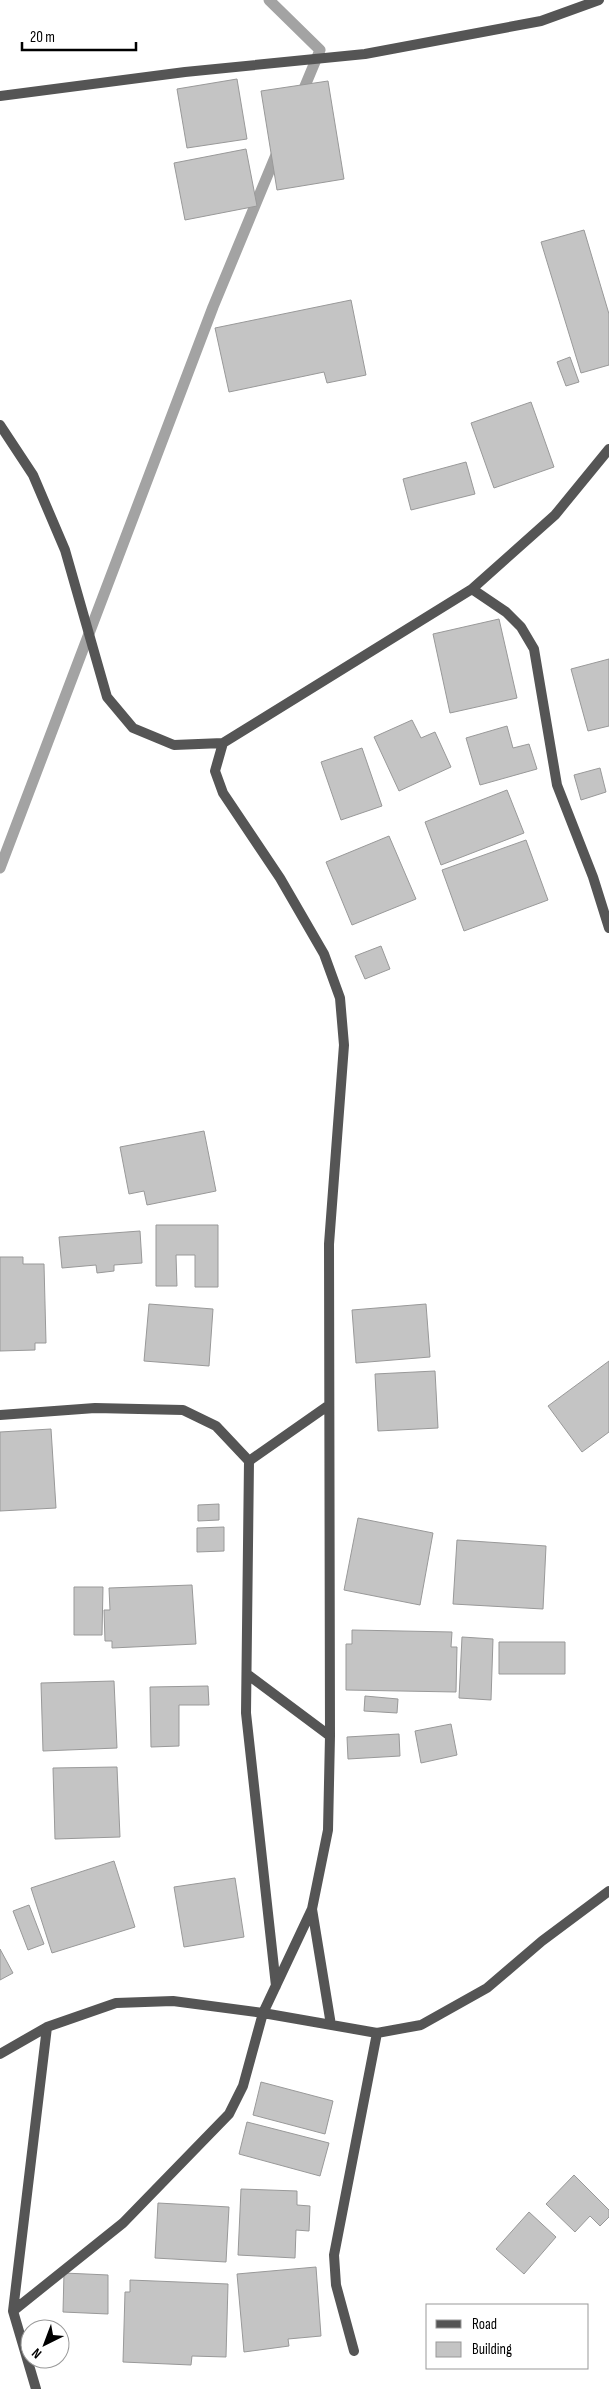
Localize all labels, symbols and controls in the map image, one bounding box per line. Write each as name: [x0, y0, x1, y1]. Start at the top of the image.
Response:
scale bar: [22, 20, 136, 52]
text: 20 m: [30, 28, 55, 47]
legend: [426, 2304, 589, 2369]
text: Road: [472, 2315, 497, 2334]
north arrow: [20, 2319, 70, 2369]
text: Building: [472, 2340, 512, 2359]
text: N: [28, 2344, 45, 2362]

